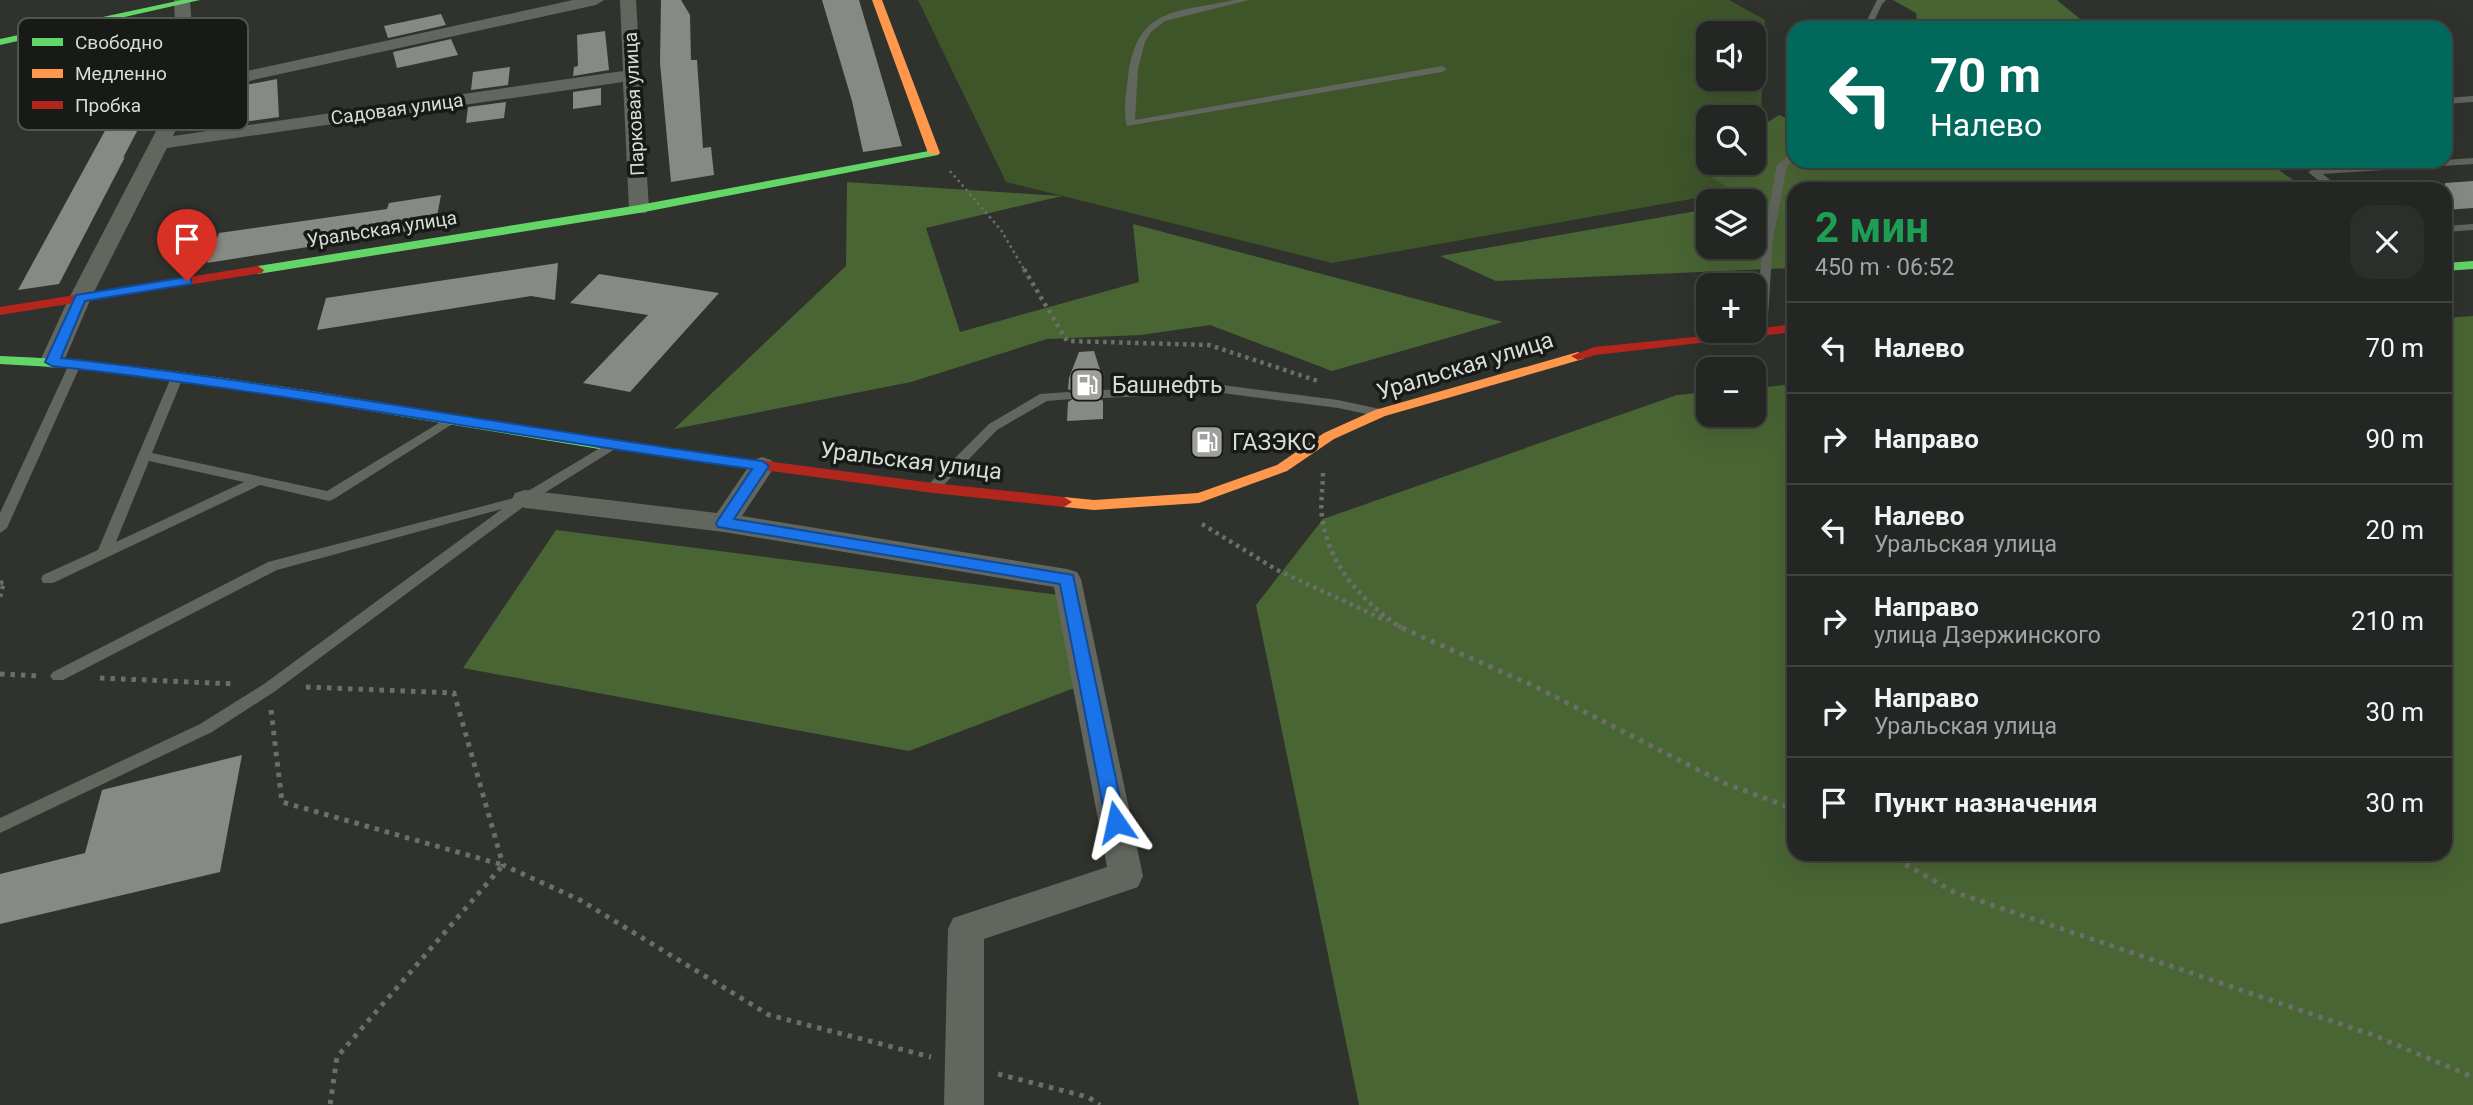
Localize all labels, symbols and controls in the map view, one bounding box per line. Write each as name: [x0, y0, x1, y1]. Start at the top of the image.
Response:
legend: [18, 18, 248, 130]
map controls: [1696, 21, 1766, 427]
button: sound: [1696, 21, 1766, 91]
text: Свободно: [75, 31, 163, 54]
street label: Парковая улица: [619, 32, 649, 176]
text: 70 m: [1930, 47, 2041, 104]
icon: left: [1815, 49, 1906, 140]
text: Медленно: [75, 62, 167, 85]
street label: Садовая улица: [329, 88, 465, 130]
text: Пробка: [75, 94, 141, 117]
button: search: [1696, 105, 1766, 175]
text: Налево: [1930, 106, 2042, 144]
button: layers: [1696, 189, 1766, 259]
text: 2 мин: [1815, 203, 1929, 252]
button: close: [2350, 205, 2424, 279]
street label: Уральская улица: [306, 206, 458, 252]
pin: [157, 209, 217, 281]
icon: arrive: [168, 220, 206, 258]
text: 450 m · 06:52: [1815, 254, 1954, 281]
button: +: [1696, 273, 1766, 343]
street label: Уральская улица: [1374, 326, 1556, 406]
icon: left: [1815, 329, 1853, 367]
text: Налево: [1874, 333, 1964, 363]
text: 70 m: [2366, 333, 2424, 363]
button: −: [1696, 357, 1766, 427]
fuel station icon: Башнефть: [1068, 366, 1106, 404]
place label: Башнефть: [1112, 372, 1222, 399]
icon: right: [1815, 420, 1853, 458]
fuel station icon: ГАЗЭКС: [1188, 423, 1226, 461]
text: Направо: [1874, 424, 1979, 454]
text: 90 m: [2366, 424, 2424, 454]
place label: ГАЗЭКС: [1232, 429, 1316, 456]
street label: Уральская улица: [819, 436, 1003, 486]
text: Налево: [1874, 501, 1964, 531]
icon: left: [1815, 511, 1853, 549]
text: 20 m: [2366, 515, 2424, 545]
text: Уральская улица: [1874, 531, 2057, 558]
text: Направо: [1874, 592, 1979, 622]
icon: right: [1815, 602, 1853, 640]
text: 210 m: [2351, 606, 2424, 636]
text: улица Дзержинского: [1874, 622, 2101, 649]
text: Направо: [1874, 683, 1979, 713]
icon: right: [1815, 693, 1853, 731]
text: 30 m: [2366, 697, 2424, 727]
text: Уральская улица: [1874, 713, 2057, 740]
icon: arrive: [1815, 784, 1853, 822]
position arrow: [1079, 785, 1153, 859]
text: Пункт назначения: [1874, 788, 2098, 818]
text: 30 m: [2366, 788, 2424, 818]

